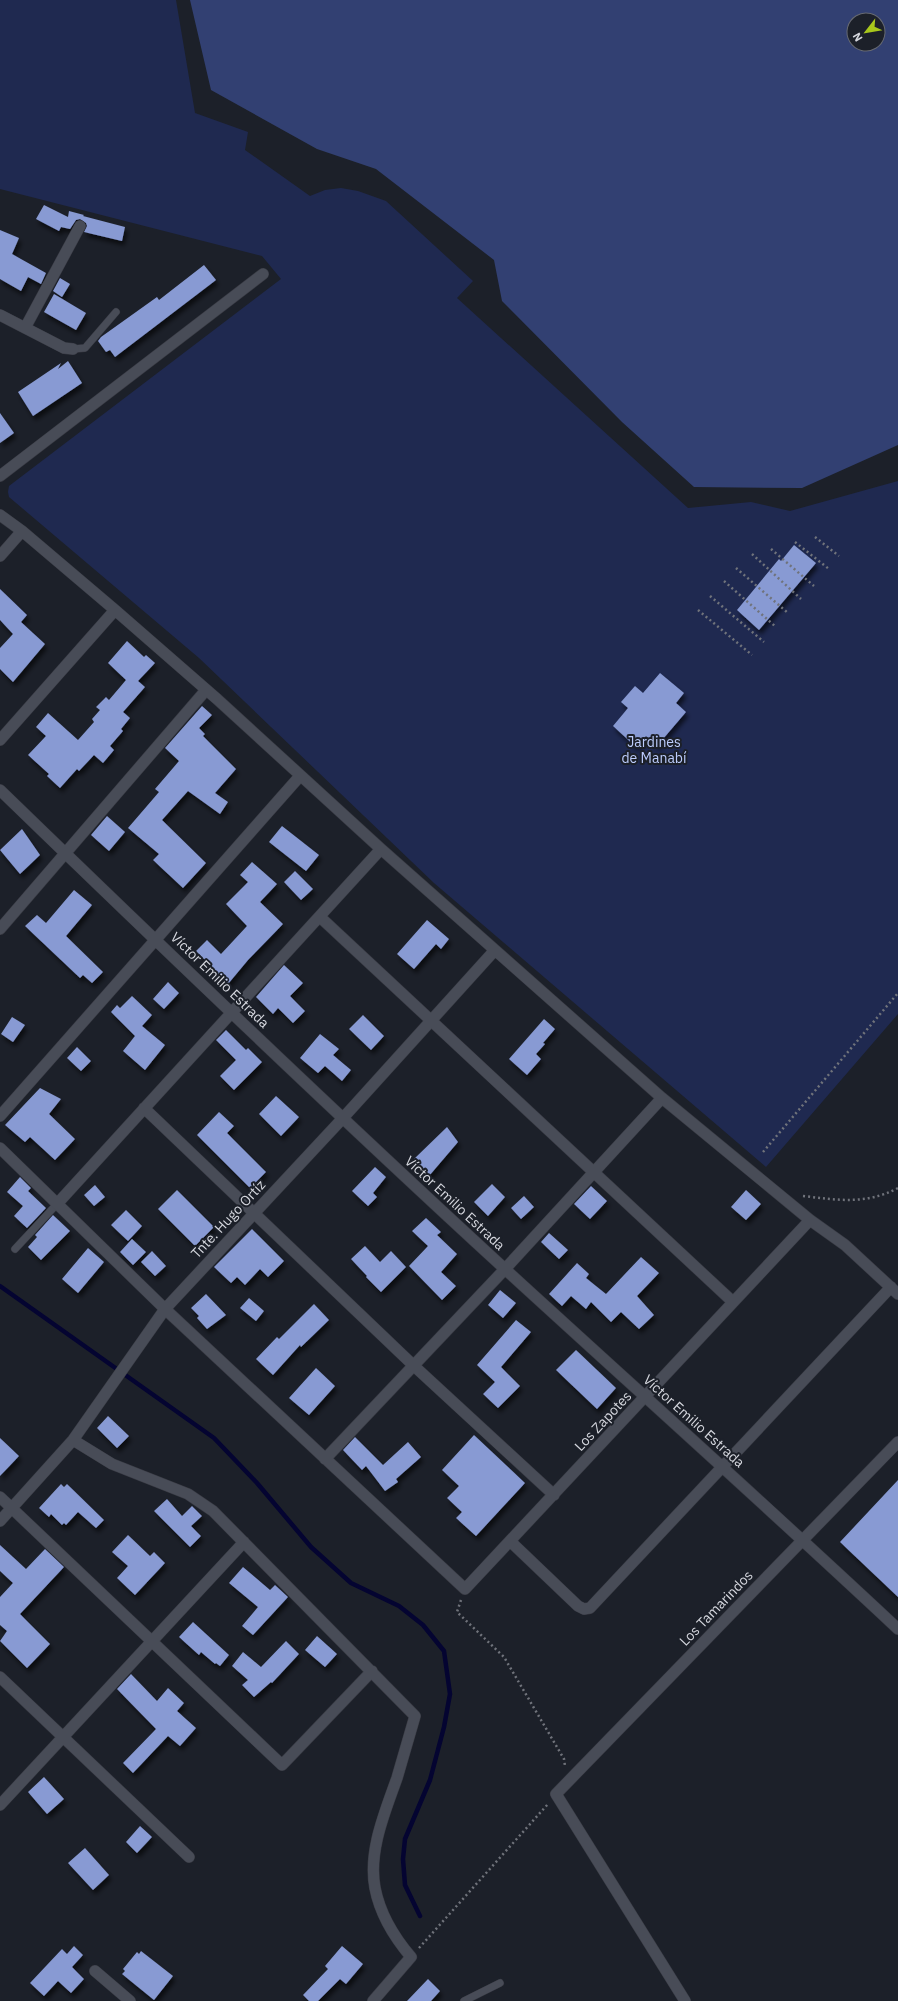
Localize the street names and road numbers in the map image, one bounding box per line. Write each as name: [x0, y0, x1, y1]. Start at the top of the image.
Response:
street label: Víctor Emilio Estrada: [167, 928, 274, 1032]
street label: Víctor Emilio Estrada: [401, 1152, 509, 1254]
street label: Tnte. Hugo Ortíz: [187, 1176, 269, 1262]
street label: Víctor Emilio Estrada: [639, 1371, 749, 1472]
street label: Los Zapotes: [571, 1387, 636, 1455]
street label: Los Tamarindos: [675, 1566, 757, 1650]

